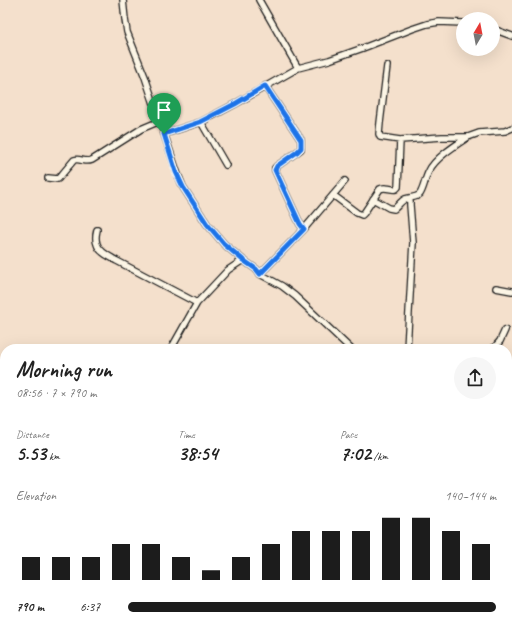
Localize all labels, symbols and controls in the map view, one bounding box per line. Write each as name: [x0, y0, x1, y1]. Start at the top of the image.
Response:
north arrow: [456, 12, 500, 56]
map controls: [456, 12, 500, 56]
pin: [147, 93, 181, 134]
icon: arrive: [153, 99, 175, 121]
text: Morning run: [16, 356, 112, 384]
button: share: [454, 357, 496, 399]
text: 08:56 · 7 × 790 m: [16, 385, 97, 401]
text: Distance: [16, 427, 49, 441]
text: Time: [178, 427, 195, 441]
text: Pace: [340, 427, 357, 441]
text: 5.53: [16, 441, 46, 466]
text: 38:54: [178, 441, 218, 466]
text: 7:02: [340, 441, 371, 466]
text: km: [46, 449, 60, 463]
text: /km: [371, 449, 388, 463]
text: Elevation: [16, 488, 56, 504]
text: 140–144 m: [445, 488, 496, 504]
text: 790 m: [16, 599, 44, 615]
text: 6:37: [80, 599, 100, 615]

